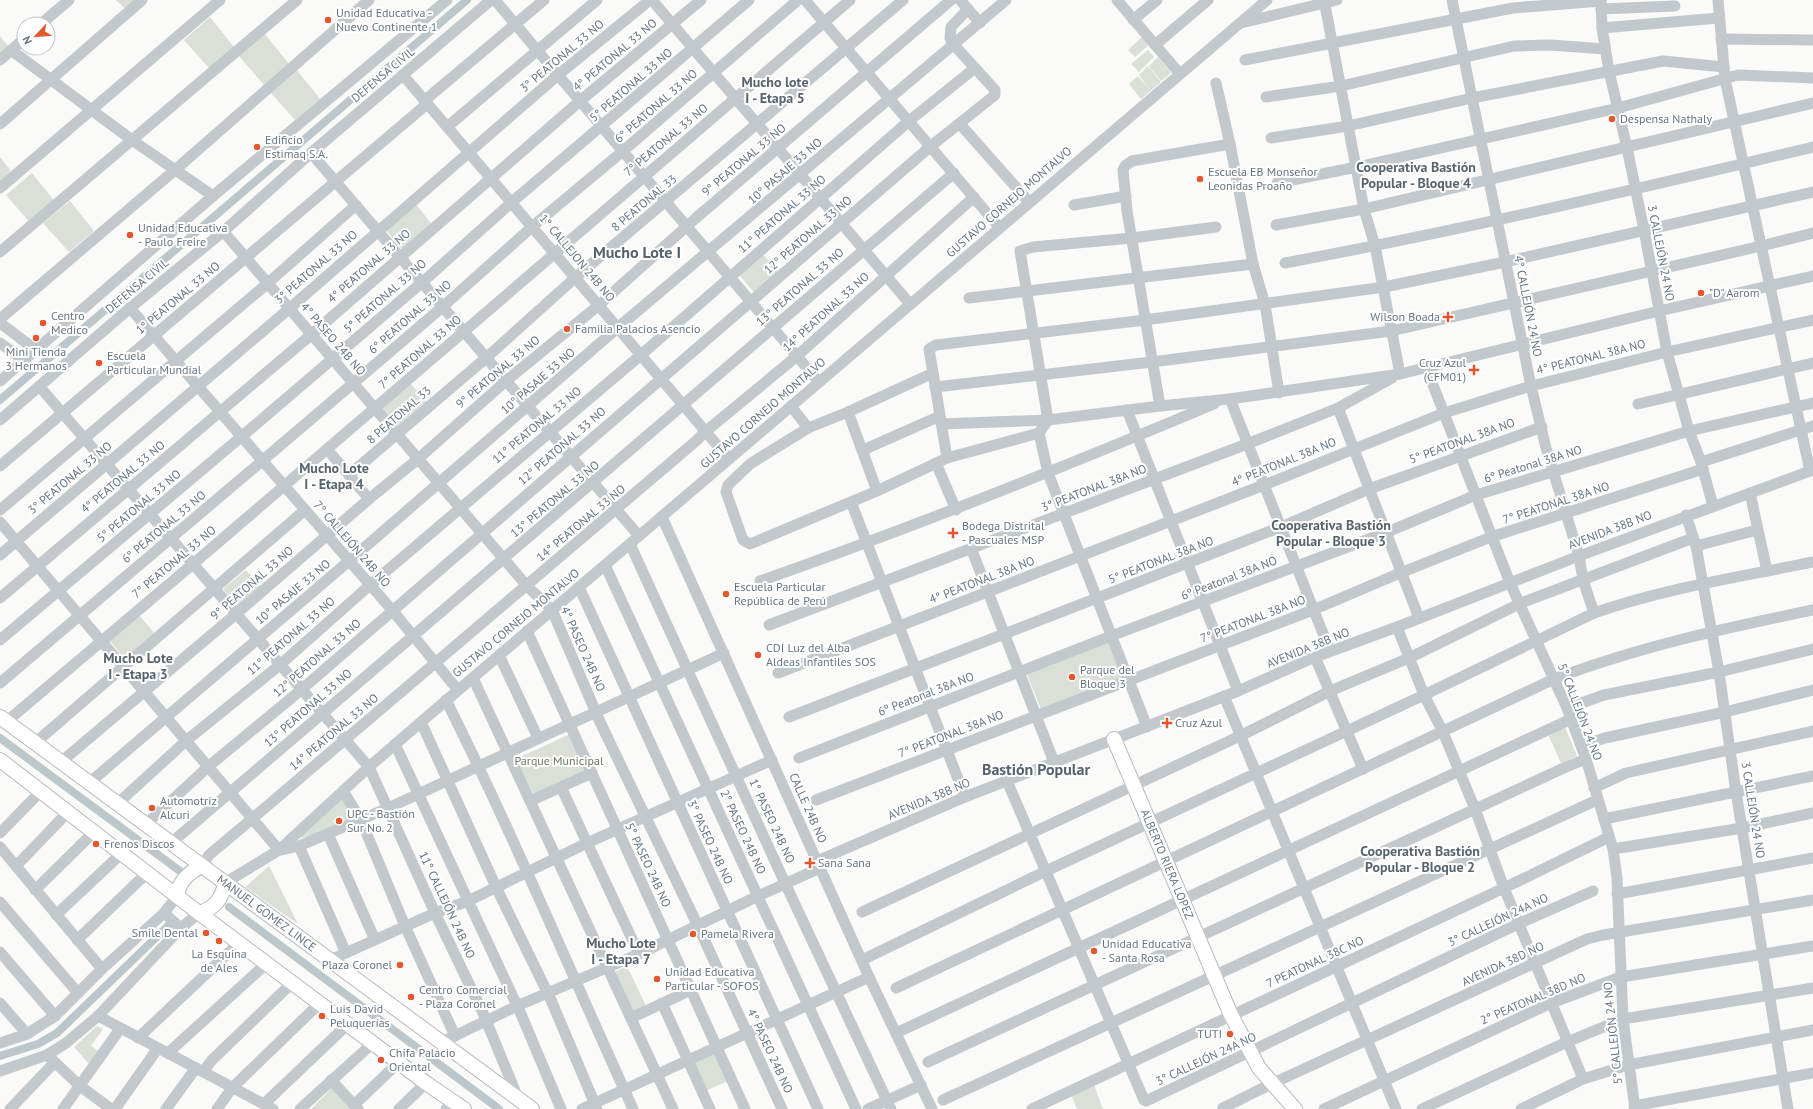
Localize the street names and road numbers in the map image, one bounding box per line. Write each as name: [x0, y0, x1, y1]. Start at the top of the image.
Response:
street label: 4° PEATONAL 33 NO: [570, 15, 660, 94]
street label: 3° PEATONAL 33 NO: [517, 16, 607, 95]
street label: DEFENSA CIVIL: [348, 44, 417, 105]
street label: 5° PEATONAL 33 NO: [586, 44, 675, 125]
street label: 6° PEATONAL 33 NO: [611, 65, 700, 146]
street label: 7° PEATONAL 33 NO: [621, 100, 711, 179]
street label: 9° PEATONAL 33 NO: [699, 120, 789, 199]
street label: 10° PASAJE 33 NO: [744, 134, 825, 207]
street label: GUSTAVO CORNEJO MONTALVO: [943, 143, 1075, 260]
street label: 8 PEATONAL 33: [608, 171, 679, 234]
street label: 11° PEATONAL 33 NO: [735, 171, 829, 256]
street label: 12° PEATONAL 33 NO: [761, 192, 855, 277]
street label: 3 CALLEJÓN 24 NO: [1645, 204, 1678, 302]
street label: 1° CALLEJON 24B NO: [536, 211, 618, 305]
street label: 4° PEATONAL 33 NO: [324, 225, 413, 306]
street label: 3° PEATONAL 33 NO: [271, 226, 360, 307]
street label: 13° PEATONAL 33 NO: [753, 244, 847, 329]
street label: 4° CALLEJÓN 24 NO: [1511, 254, 1546, 358]
street label: DEFENSA CIVIL: [102, 255, 171, 316]
street label: 5° PEATONAL 33 NO: [340, 255, 429, 336]
street label: 1° PEATONAL 33 NO: [133, 258, 223, 337]
street label: 14° PEATONAL 33 NO: [779, 269, 872, 355]
street label: 6° PEATONAL 33 NO: [365, 276, 454, 357]
street label: 4° PASEO 24B NO: [298, 299, 369, 378]
street label: 7° PEATONAL 33 NO: [375, 311, 464, 392]
street label: 9° PEATONAL 33 NO: [453, 332, 543, 411]
street label: 4° PEATONAL 38A NO: [1535, 336, 1647, 377]
street label: 10° PASAJE 33 NO: [497, 344, 578, 417]
street label: GUSTAVO CORNEJO MONTALVO: [697, 354, 829, 471]
street label: 8 PEATONAL 33: [363, 383, 434, 447]
street label: 11° PEATONAL 33 NO: [489, 383, 584, 466]
street label: 12° PEATONAL 33 NO: [515, 403, 609, 488]
street label: 5° PEATONAL 38A NO: [1407, 414, 1517, 467]
street label: 4° PEATONAL 38A NO: [1229, 434, 1338, 489]
street label: 4° PEATONAL 33 NO: [78, 437, 168, 516]
street label: 3° PEATONAL 33 NO: [25, 438, 115, 517]
street label: 6º Peatonal 38A NO: [1482, 442, 1584, 486]
street label: 13° PEATONAL 33 NO: [507, 457, 602, 540]
street label: 3° PEATONAL 38A NO: [1039, 461, 1149, 515]
street label: 5° PEATONAL 33 NO: [94, 466, 184, 545]
street label: 7° PEATONAL 38A NO: [1500, 478, 1611, 527]
street label: 14° PEATONAL 33 NO: [533, 481, 628, 564]
street label: 6° PEATONAL 33 NO: [119, 487, 209, 566]
street label: 7° CALLEJÓN 24B NO: [311, 497, 394, 590]
street label: AVENIDA 38B NO: [1566, 507, 1654, 552]
street label: 7° PEATONAL 33 NO: [129, 522, 219, 601]
street label: 5° PEATONAL 38A NO: [1106, 533, 1216, 587]
street label: 9° PEATONAL 33 NO: [207, 542, 296, 623]
street label: 6º Peatonal 38A NO: [1179, 552, 1279, 603]
street label: 4° PEATONAL 38A NO: [927, 553, 1037, 607]
street label: 10° PASAJE 33 NO: [252, 556, 333, 627]
street label: GUSTAVO CORNEJO MONTALVO: [449, 565, 582, 680]
street label: 7° PEATONAL 38A NO: [1198, 592, 1308, 646]
street label: 11° PEATONAL 33 NO: [244, 593, 338, 678]
street label: 4° PASEO 24B NO: [558, 604, 609, 694]
street label: 12° PEATONAL 33 NO: [270, 615, 364, 700]
street label: AVENIDA 38B NO: [1264, 624, 1351, 671]
street label: 5° CALLEJÓN 24 NO: [1555, 661, 1606, 762]
street label: 13° PEATONAL 33 NO: [261, 665, 355, 750]
street label: 6º Peatonal 38A NO: [876, 668, 976, 719]
street label: 14° PEATONAL 33 NO: [286, 690, 381, 773]
street label: 7° PEATONAL 38A NO: [896, 707, 1006, 761]
street label: 3 CALLEJÓN 24 NO: [1738, 761, 1769, 859]
street label: CALLE 24B NO: [786, 770, 831, 845]
street label: AVENIDA 38B NO: [885, 774, 972, 823]
street label: 1° PASEO 24B NO: [746, 776, 799, 865]
street label: 2° PASEO 24B NO: [717, 787, 770, 876]
street label: 3° PASEO 24B NO: [684, 797, 737, 886]
street label: ALBERTO RIERA LOPEZ: [1138, 807, 1198, 922]
street label: 5° PASEO 24B NO: [622, 820, 675, 909]
street label: 11° CALLEJÓN 24B NO: [416, 849, 479, 961]
street label: MANUEL GOMEZ LINCE: [214, 871, 319, 954]
street label: 3° CALLEJÓN 24A NO: [1445, 890, 1550, 949]
street label: 7 PEATONAL 38C NO: [1264, 932, 1366, 991]
street label: AVENIDA 38D NO: [1459, 938, 1546, 989]
street label: 2° PEATONAL 38D NO: [1478, 970, 1588, 1028]
street label: 5° CALLEJÓN 24 NO: [1600, 981, 1625, 1085]
street label: 4° PASEO 24B NO: [744, 1006, 797, 1095]
street label: 3° CALLEJÓN 24A NO: [1153, 1029, 1258, 1088]

